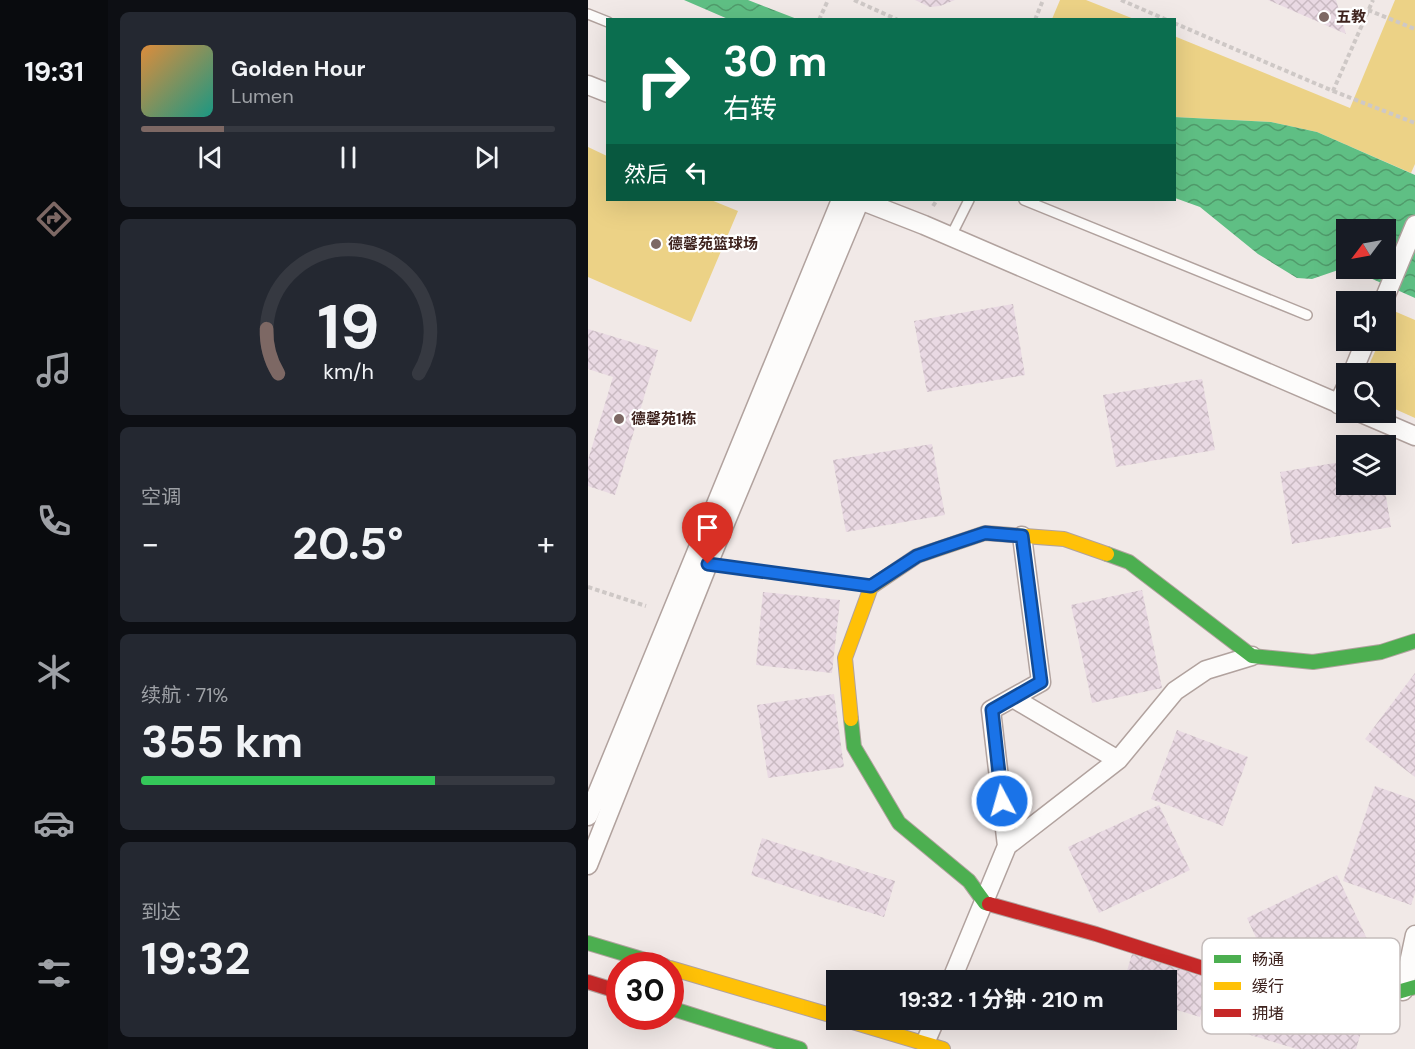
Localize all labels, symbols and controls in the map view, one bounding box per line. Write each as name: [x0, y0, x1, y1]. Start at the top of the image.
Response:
place label: 五教: [1336, 7, 1366, 27]
marker: 五教: [1317, 10, 1331, 24]
text: 30 m: [723, 34, 827, 89]
icon: right: [624, 42, 702, 120]
text: 19:31: [24, 54, 84, 89]
text: Golden Hour: [231, 54, 366, 83]
text: Lumen: [231, 83, 294, 109]
text: 右转: [723, 91, 777, 126]
icon: previous: [194, 141, 227, 174]
icon: pause: [332, 141, 365, 174]
icon: next: [470, 141, 503, 174]
icon: left: [680, 156, 713, 189]
text: 然后: [624, 160, 668, 189]
icon: directions: [33, 198, 75, 240]
north arrow: [1336, 219, 1396, 279]
map controls: [1336, 219, 1396, 495]
place label: 德馨苑篮球场: [668, 234, 758, 254]
marker: 德馨苑篮球场: [649, 237, 663, 251]
text: 19: [317, 286, 379, 367]
button: sound: [1336, 291, 1396, 351]
icon: music: [33, 349, 75, 391]
text: km/h: [323, 359, 373, 387]
button: search: [1336, 363, 1396, 423]
place label: 德馨苑1栋: [631, 409, 696, 429]
marker: 德馨苑1栋: [612, 412, 626, 426]
button: layers: [1336, 435, 1396, 495]
text: 空调: [141, 484, 181, 510]
icon: phone: [33, 500, 75, 542]
pin: [682, 502, 733, 564]
icon: arrive: [691, 511, 724, 544]
text: 20.5°: [292, 514, 404, 573]
text: −: [141, 522, 159, 565]
text: +: [537, 522, 555, 565]
icon: climate: [33, 651, 75, 693]
text: 续航 · 71%: [141, 682, 228, 708]
text: 355 km: [141, 712, 303, 771]
position arrow: [970, 769, 1034, 833]
icon: car: [33, 802, 75, 844]
text: 到达: [141, 899, 181, 925]
text: 19:32: [141, 929, 251, 988]
legend: [1202, 938, 1400, 1034]
text: 畅通: [1252, 949, 1284, 970]
icon: filters: [33, 952, 75, 994]
speed limit sign: 30: [606, 952, 684, 1030]
text: 缓行: [1252, 976, 1284, 997]
text: 19:32 · 1 分钟 · 210 m: [899, 985, 1104, 1014]
text: 拥堵: [1252, 1003, 1284, 1024]

